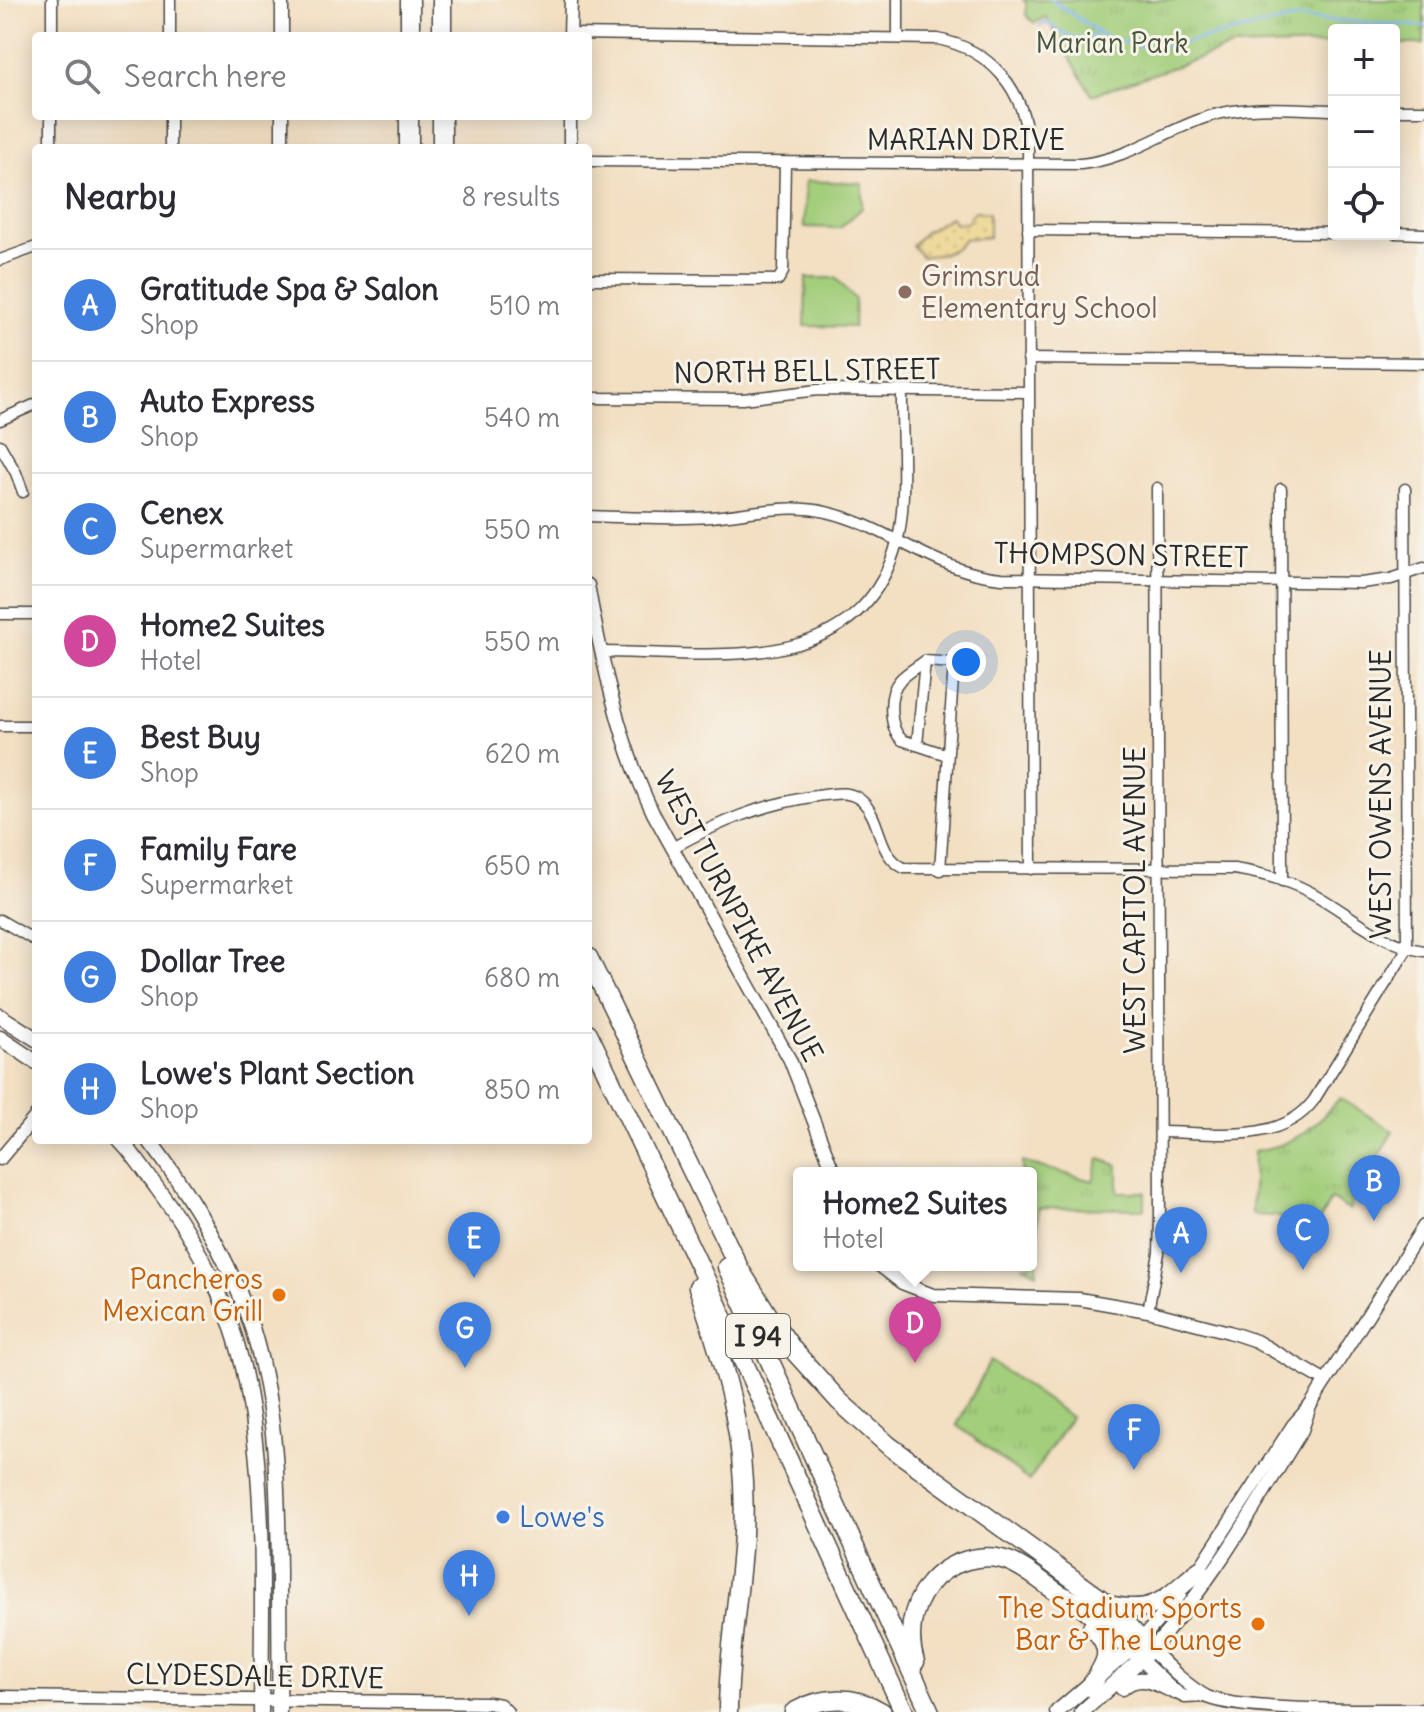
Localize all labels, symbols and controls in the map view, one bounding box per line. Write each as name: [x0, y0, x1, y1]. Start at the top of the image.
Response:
map controls: [1328, 24, 1400, 240]
button: +: [1328, 24, 1400, 96]
park label: Marian Park: [1036, 25, 1188, 61]
search box: [32, 32, 592, 120]
icon: search: [60, 54, 104, 98]
text: Search here: [124, 57, 287, 95]
button: −: [1328, 96, 1400, 168]
street label: MARIAN DRIVE: [867, 122, 1065, 158]
button: locate: [1328, 168, 1400, 240]
text: Nearby: [64, 175, 177, 218]
text: 8 results: [462, 180, 560, 213]
place label: Grimsrud Elementary School: [921, 258, 1158, 326]
text: Gratitude Spa & Salon: [140, 270, 439, 308]
marker: Grimsrud Elementary School: [896, 283, 914, 301]
text: A: [82, 289, 98, 322]
text: 510 m: [489, 289, 560, 322]
text: Shop: [140, 308, 199, 341]
street label: NORTH BELL STREET: [673, 351, 941, 391]
text: Auto Express: [140, 382, 315, 420]
text: B: [81, 401, 99, 434]
text: 540 m: [484, 401, 560, 434]
text: Shop: [140, 420, 199, 453]
text: Cenex: [140, 494, 223, 532]
text: C: [81, 513, 99, 546]
text: 550 m: [484, 513, 560, 546]
text: Supermarket: [140, 532, 293, 565]
street label: THOMPSON STREET: [993, 535, 1249, 575]
text: Home2 Suites: [140, 606, 325, 644]
text: D: [81, 625, 99, 658]
text: 550 m: [484, 625, 560, 658]
your location: [946, 642, 986, 682]
text: Hotel: [140, 644, 201, 677]
street label: WEST OWENS AVENUE: [1363, 649, 1399, 939]
text: Best Buy: [140, 718, 261, 756]
text: E: [82, 737, 98, 770]
text: 620 m: [485, 737, 560, 770]
street label: WEST CAPITOL AVENUE: [1117, 746, 1153, 1054]
text: Shop: [140, 756, 199, 789]
street label: WEST TURNPIKE AVENUE: [647, 764, 831, 1068]
text: Family Fare: [140, 830, 297, 868]
text: F: [83, 849, 97, 882]
text: 650 m: [484, 849, 560, 882]
text: Supermarket: [140, 868, 293, 901]
text: Dollar Tree: [140, 942, 285, 980]
text: G: [81, 961, 99, 994]
text: 680 m: [484, 961, 560, 994]
text: Shop: [140, 980, 199, 1013]
text: Lowe's Plant Section: [140, 1054, 414, 1092]
text: H: [81, 1073, 99, 1106]
text: 850 m: [484, 1073, 560, 1106]
text: Shop: [140, 1092, 199, 1125]
pin: B: [1348, 1155, 1400, 1221]
popup: [793, 1167, 1037, 1271]
text: Home2 Suites: [823, 1184, 1007, 1222]
pin: C: [1277, 1204, 1329, 1270]
pin: A: [1155, 1207, 1207, 1273]
pin: E: [448, 1212, 500, 1278]
text: Hotel: [823, 1222, 884, 1255]
place label: Pancheros Mexican Grill: [102, 1261, 263, 1329]
marker: Pancheros Mexican Grill: [270, 1286, 288, 1304]
pin: D: [889, 1297, 941, 1363]
pin: G: [439, 1302, 491, 1368]
road number: I 94: [726, 1314, 790, 1358]
pin: F: [1108, 1404, 1160, 1470]
place label: Lowe's: [519, 1499, 605, 1535]
marker: Lowe's: [494, 1508, 512, 1526]
pin: H: [443, 1550, 495, 1616]
place label: The Stadium Sports Bar & The Lounge: [998, 1590, 1242, 1658]
marker: The Stadium Sports Bar & The Lounge: [1249, 1615, 1267, 1633]
street label: CLYDESDALE DRIVE: [125, 1656, 385, 1696]

